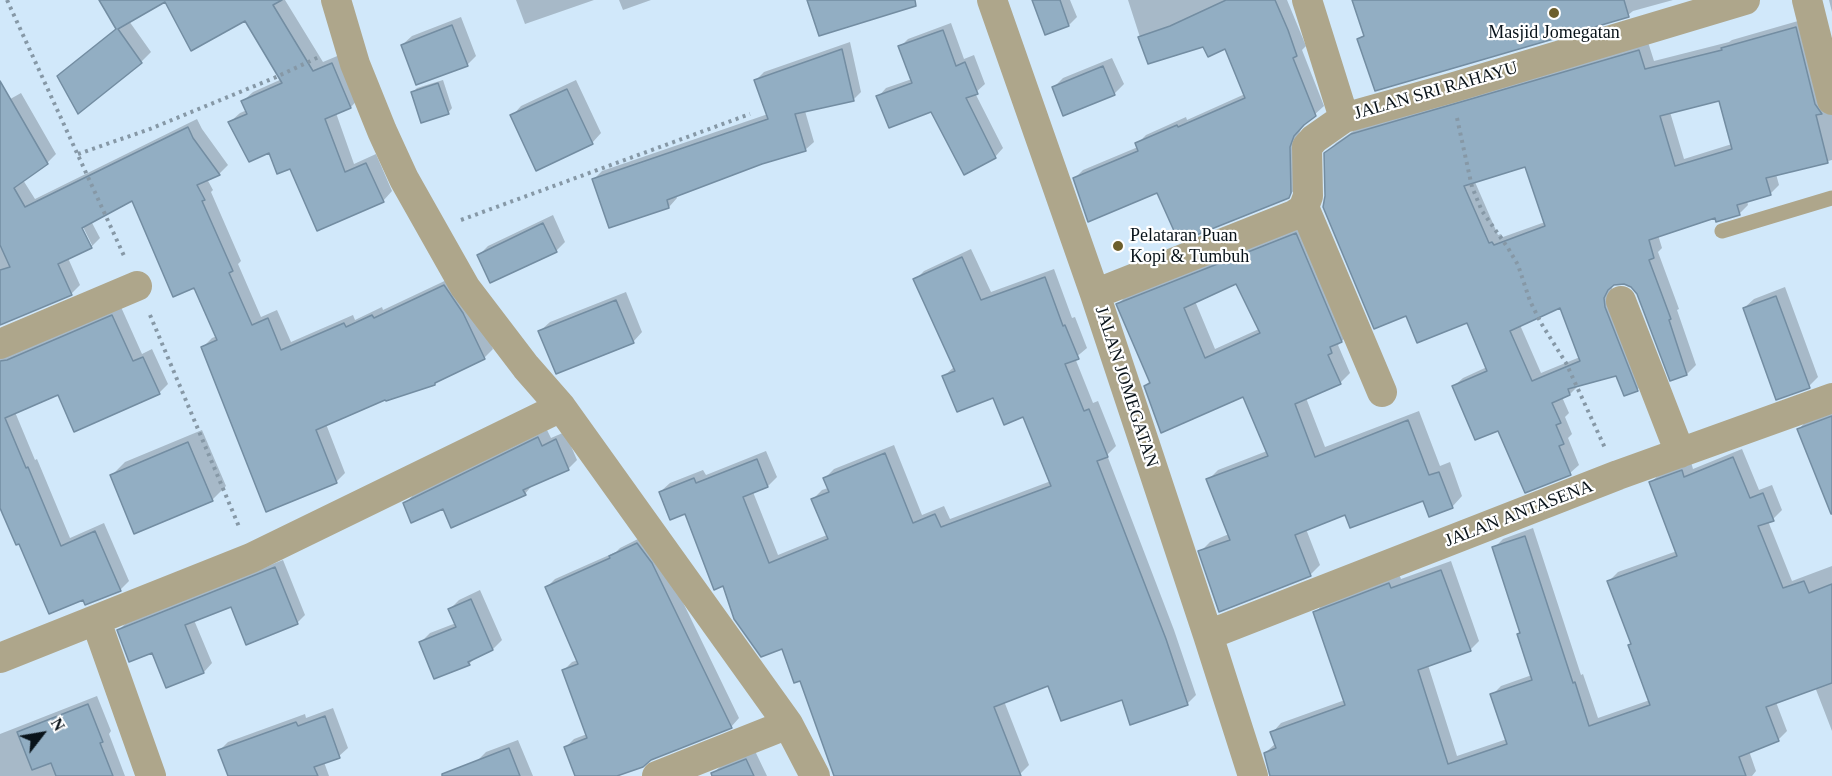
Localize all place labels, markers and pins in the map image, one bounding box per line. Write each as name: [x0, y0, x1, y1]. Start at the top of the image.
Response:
marker: Masjid Jomegatan: [1547, 6, 1561, 20]
place label: Masjid Jomegatan: [1488, 22, 1620, 44]
place label: Pelataran Puan Kopi & Tumbuh: [1130, 225, 1249, 268]
marker: Pelataran Puan Kopi & Tumbuh: [1111, 239, 1125, 253]

